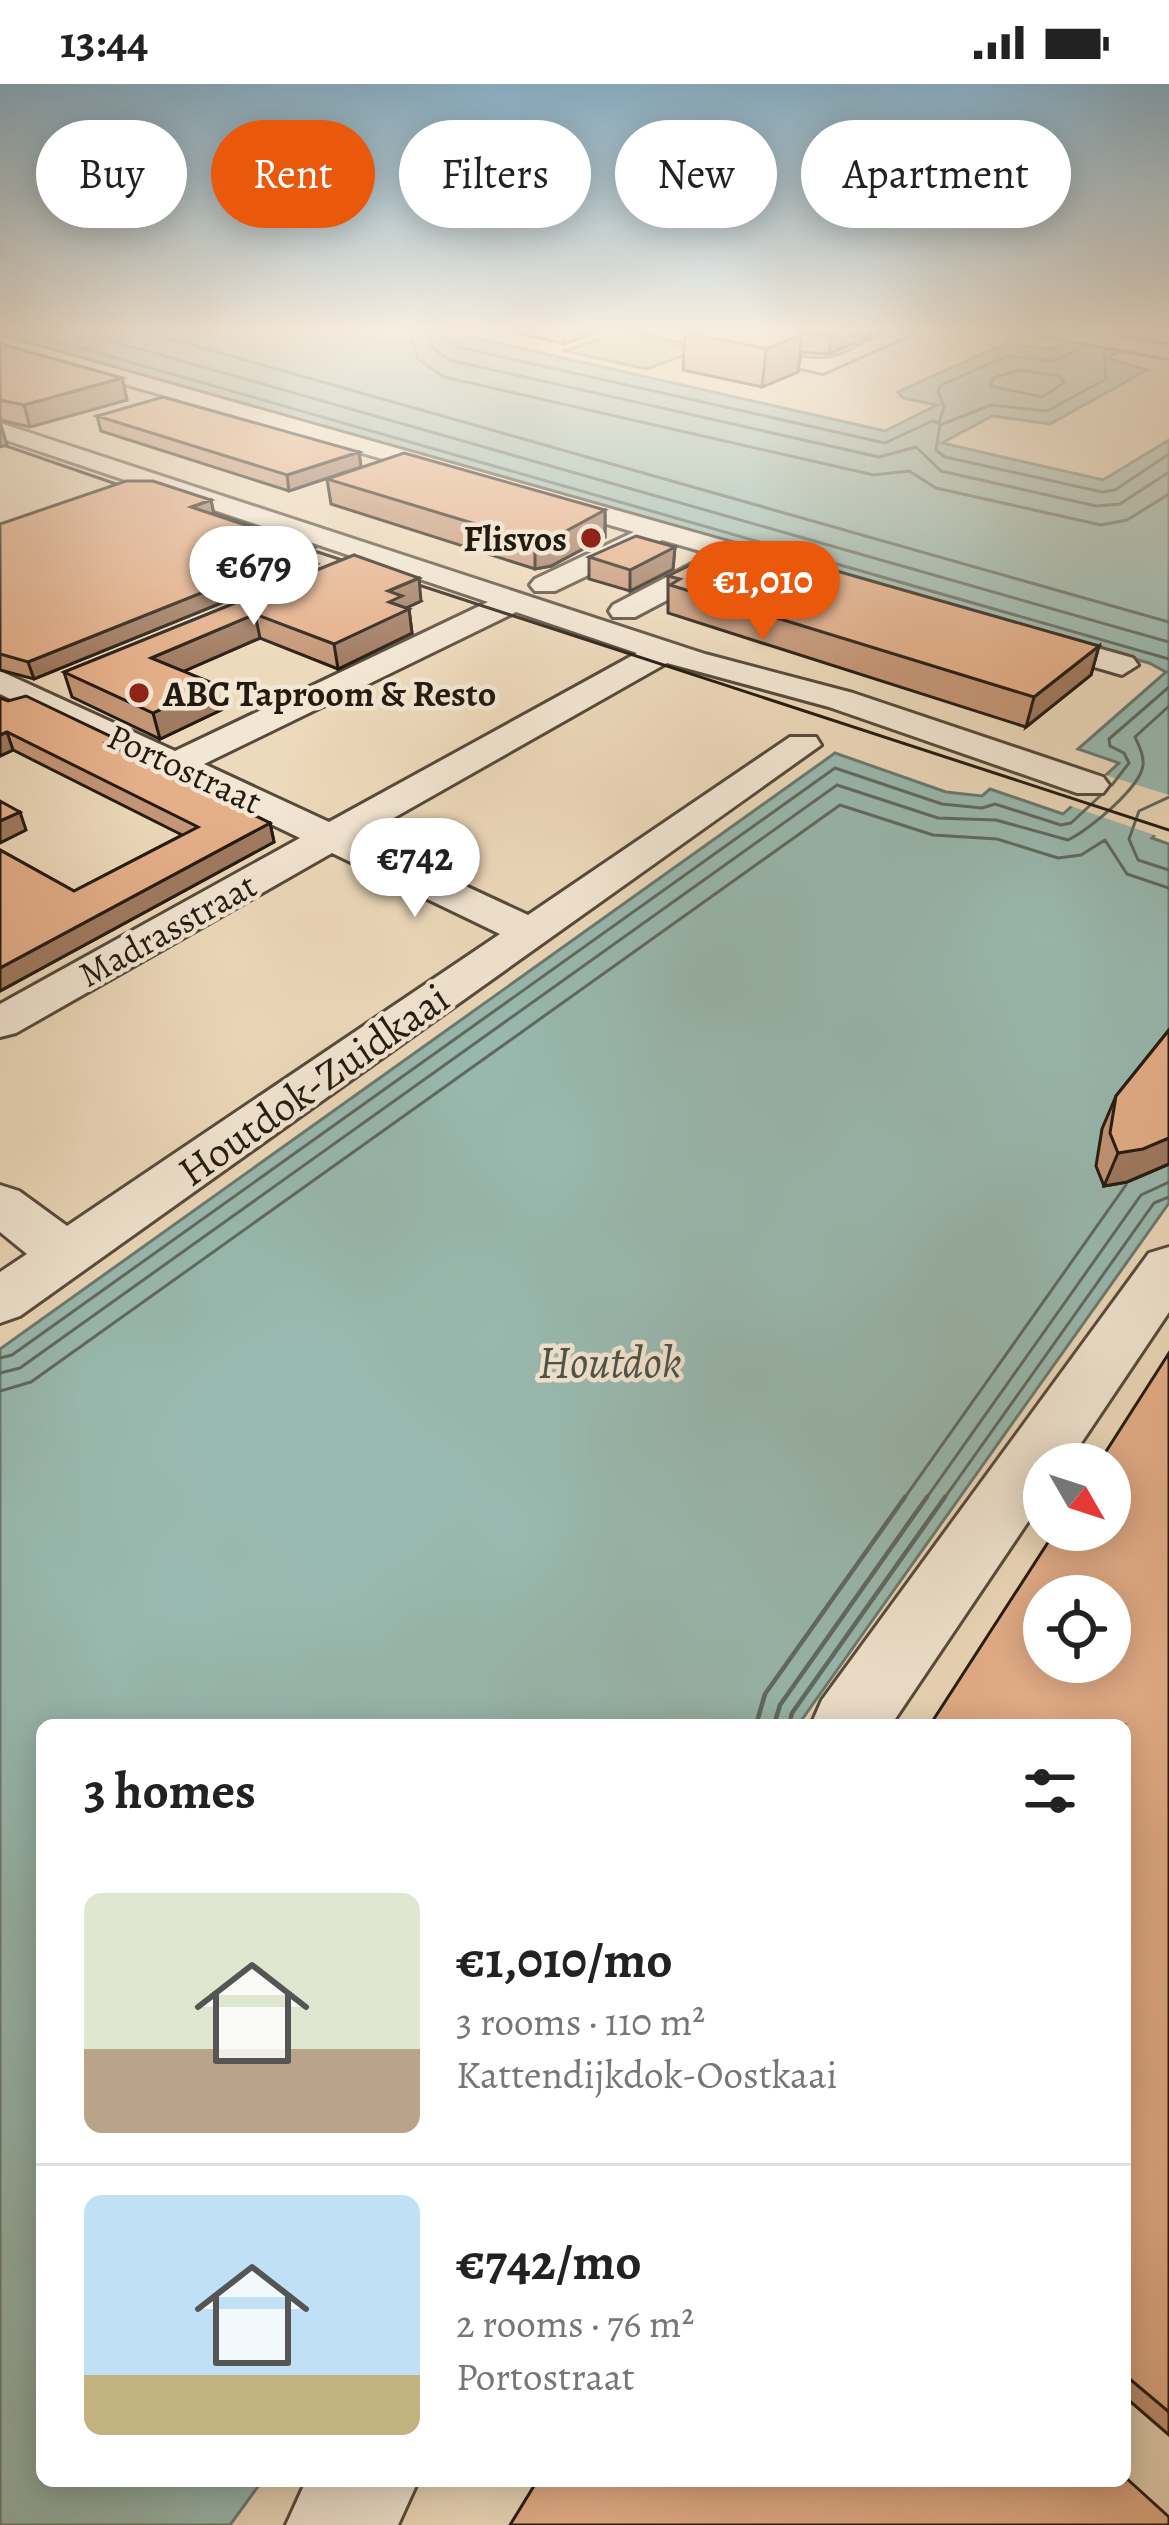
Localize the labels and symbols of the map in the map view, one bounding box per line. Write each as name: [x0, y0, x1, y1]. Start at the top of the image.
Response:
place label: Flisvos: [463, 514, 567, 563]
marker: Flisvos: [578, 525, 604, 551]
pin: €679: [183, 526, 325, 628]
pin: €1,010: [665, 541, 861, 643]
place label: ABC Taproom & Resto: [162, 669, 496, 718]
marker: ABC Taproom & Resto: [126, 680, 152, 706]
street label: Portostraat: [100, 711, 270, 826]
pin: €742: [344, 818, 486, 920]
street label: Madrasstraat: [70, 860, 265, 998]
street label: Houtdok-Zuidkaai: [166, 970, 460, 1199]
water label: Houtdok: [538, 1331, 682, 1393]
north arrow: [1023, 1443, 1131, 1551]

